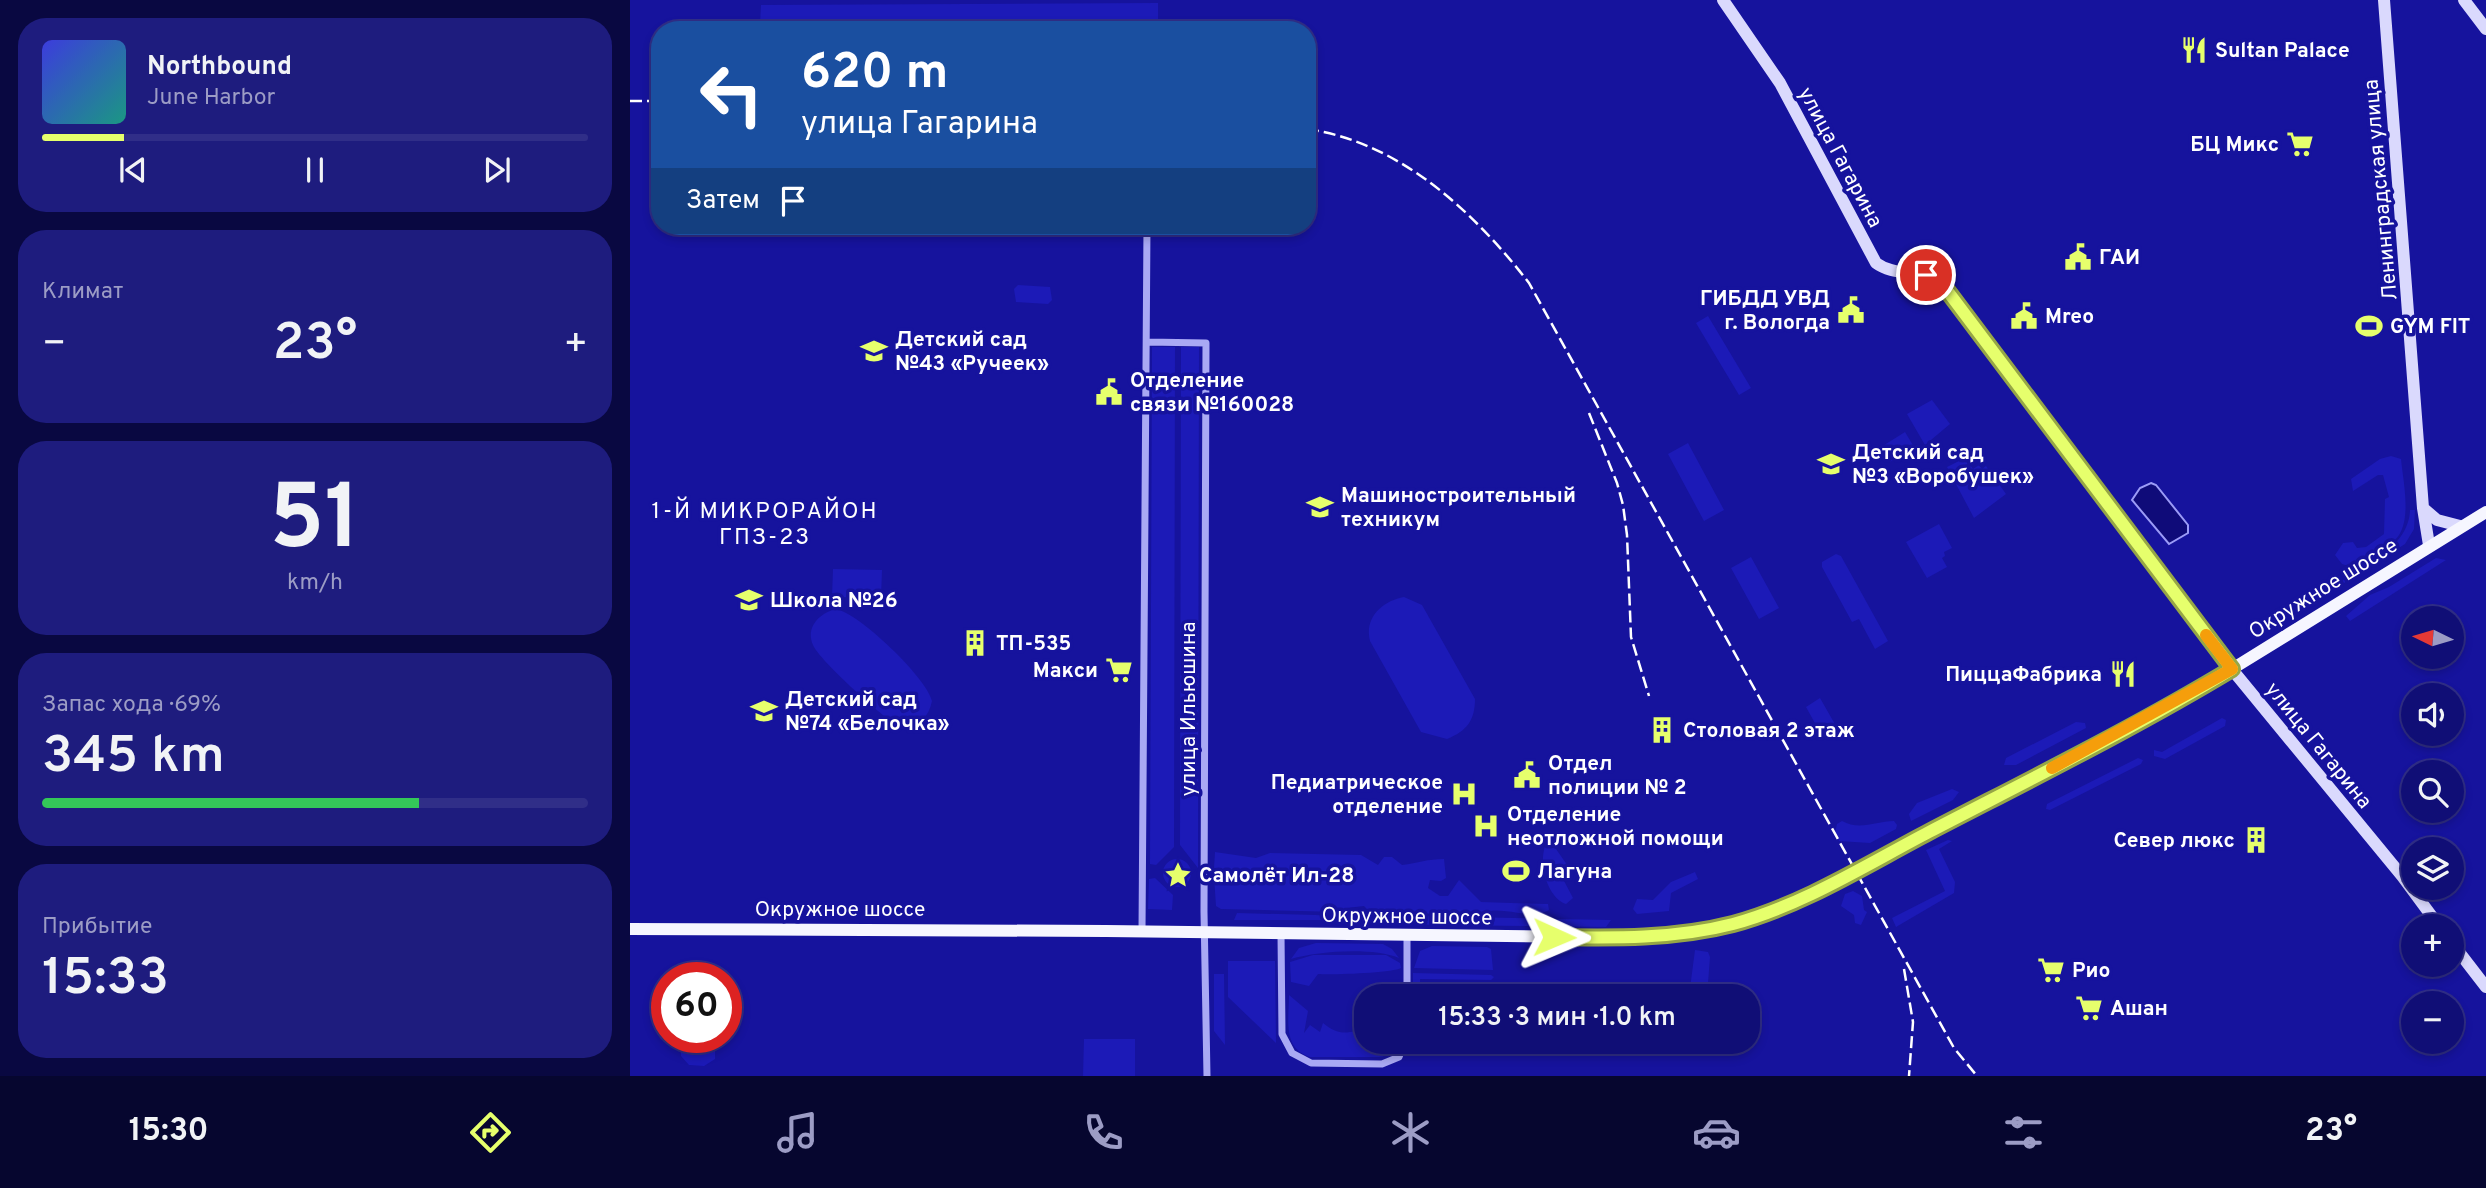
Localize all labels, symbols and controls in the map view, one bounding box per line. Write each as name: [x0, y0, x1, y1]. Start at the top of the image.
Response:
restaurant icon: Sultan Palace: [2179, 35, 2209, 65]
place label: Sultan Palace: [2215, 38, 2350, 65]
text: 620 m: [801, 44, 948, 106]
icon: left: [686, 49, 777, 140]
text: Northbound: [147, 51, 292, 84]
street label: Ленинградская улица: [2358, 78, 2405, 302]
street label: улица Гагарина: [1791, 83, 1888, 233]
text: June Harbor: [147, 84, 275, 113]
text: улица Гагарина: [801, 105, 1038, 145]
supermarket icon: БЦ Микс: [2285, 129, 2315, 159]
place label: БЦ Микс: [2190, 132, 2279, 159]
icon: previous: [114, 151, 152, 189]
icon: pause: [296, 151, 334, 189]
icon: next: [478, 151, 516, 189]
icon: arrive: [774, 182, 812, 220]
text: Затем: [686, 185, 760, 218]
public building icon: ГАИ: [2063, 242, 2093, 272]
pin: [1896, 245, 1956, 305]
place label: ГАИ: [2099, 245, 2140, 272]
icon: arrive: [1907, 256, 1945, 294]
text: Климат: [42, 278, 123, 307]
place label: ГИБДД УВД г. Вологда: [1700, 286, 1830, 337]
public building icon: ГИБДД УВД г. Вологда: [1836, 295, 1866, 325]
public building icon: Mreo: [2009, 301, 2039, 331]
place label: Mreo: [2045, 304, 2094, 331]
sports icon: GYM FIT: [2354, 311, 2384, 341]
text: 23°: [273, 312, 357, 378]
place label: GYM FIT: [2390, 314, 2471, 341]
text: −: [42, 321, 67, 370]
text: +: [563, 321, 588, 370]
place label: Детский сад №43 «Ручеек»: [895, 327, 1049, 378]
school or university icon: Детский сад №43 «Ручеек»: [859, 336, 889, 366]
place label: Отделение связи №160028: [1130, 368, 1294, 419]
public building icon: Отделение связи №160028: [1094, 377, 1124, 407]
place label: Детский сад №3 «Воробушек»: [1852, 440, 2034, 491]
school or university icon: Детский сад №3 «Воробушек»: [1816, 449, 1846, 479]
text: 51: [269, 466, 361, 581]
place label: Машиностроительный техникум: [1341, 483, 1576, 534]
school or university icon: Машиностроительный техникум: [1305, 492, 1335, 522]
district label: 1-Й МИКРОРАЙОН ГПЗ-23: [651, 496, 879, 553]
street label: Окружное шоссе: [2244, 533, 2403, 646]
text: km/h: [287, 569, 343, 598]
school or university icon: Школа №26: [734, 585, 764, 615]
place label: Школа №26: [770, 588, 898, 615]
north arrow: [2401, 606, 2464, 668]
map controls: [2401, 606, 2464, 1054]
street label: улица Ильюшина: [1176, 622, 1203, 796]
building icon: ТП-535: [960, 628, 990, 658]
place label: ТП-535: [996, 631, 1071, 658]
supermarket icon: Макси: [1104, 655, 1134, 685]
place label: Макси: [1033, 658, 1098, 685]
restaurant icon: ПиццаФабрика: [2108, 659, 2138, 689]
place label: ПиццаФабрика: [1945, 662, 2102, 689]
street label: улица Гагарина: [2258, 677, 2377, 815]
button: sound: [2401, 683, 2464, 746]
place label: Детский сад №74 «Белочка»: [785, 687, 950, 738]
text: Запас хода · 69%: [42, 691, 221, 720]
school or university icon: Детский сад №74 «Белочка»: [749, 696, 779, 726]
building icon: Столовая 2 этаж: [1647, 715, 1677, 745]
place label: Столовая 2 этаж: [1683, 718, 1855, 745]
text: 345 km: [42, 725, 225, 791]
place label: Отдел полиции № 2: [1548, 751, 1687, 802]
public building icon: Отдел полиции № 2: [1512, 760, 1542, 790]
button: search: [2401, 760, 2464, 823]
place label: Педиатрическое отделение: [1271, 770, 1443, 821]
hospital icon: Педиатрическое отделение: [1449, 779, 1479, 809]
place label: Отделение неотложной помощи: [1507, 802, 1724, 853]
hospital icon: Отделение неотложной помощи: [1471, 811, 1501, 841]
building icon: Север люкс: [2241, 825, 2271, 855]
place label: Север люкс: [2113, 828, 2235, 855]
button: layers: [2401, 837, 2464, 900]
sports icon: Лагуна: [1501, 856, 1531, 886]
place label: Лагуна: [1537, 859, 1612, 886]
place icon: Самолёт Ил-28: [1163, 860, 1193, 890]
place label: Самолёт Ил-28: [1199, 863, 1354, 890]
street label: Окружное шоссе: [755, 897, 925, 924]
position arrow: [1517, 900, 1591, 974]
street label: Окружное шоссе: [1321, 903, 1493, 932]
text: Прибытие: [42, 913, 152, 942]
button: +: [2401, 914, 2464, 977]
text: 15:33: [42, 947, 169, 1013]
supermarket icon: Рио: [2036, 955, 2066, 985]
place label: Рио: [2072, 958, 2110, 985]
speed limit sign: 60: [651, 962, 742, 1053]
button: −: [2401, 991, 2464, 1054]
supermarket icon: Ашан: [2074, 993, 2104, 1023]
place label: Ашан: [2110, 996, 2168, 1023]
text: 15:33 · 3 мин · 1.0 km: [1438, 1002, 1676, 1035]
icon: directions: [466, 1108, 515, 1157]
icon: music: [773, 1108, 822, 1157]
icon: phone: [1079, 1108, 1128, 1157]
icon: climate: [1386, 1108, 1435, 1157]
icon: car: [1692, 1108, 1741, 1157]
icon: filters: [1999, 1108, 2048, 1157]
text: 15:30: [129, 1112, 209, 1152]
text: 23°: [2305, 1112, 2357, 1152]

